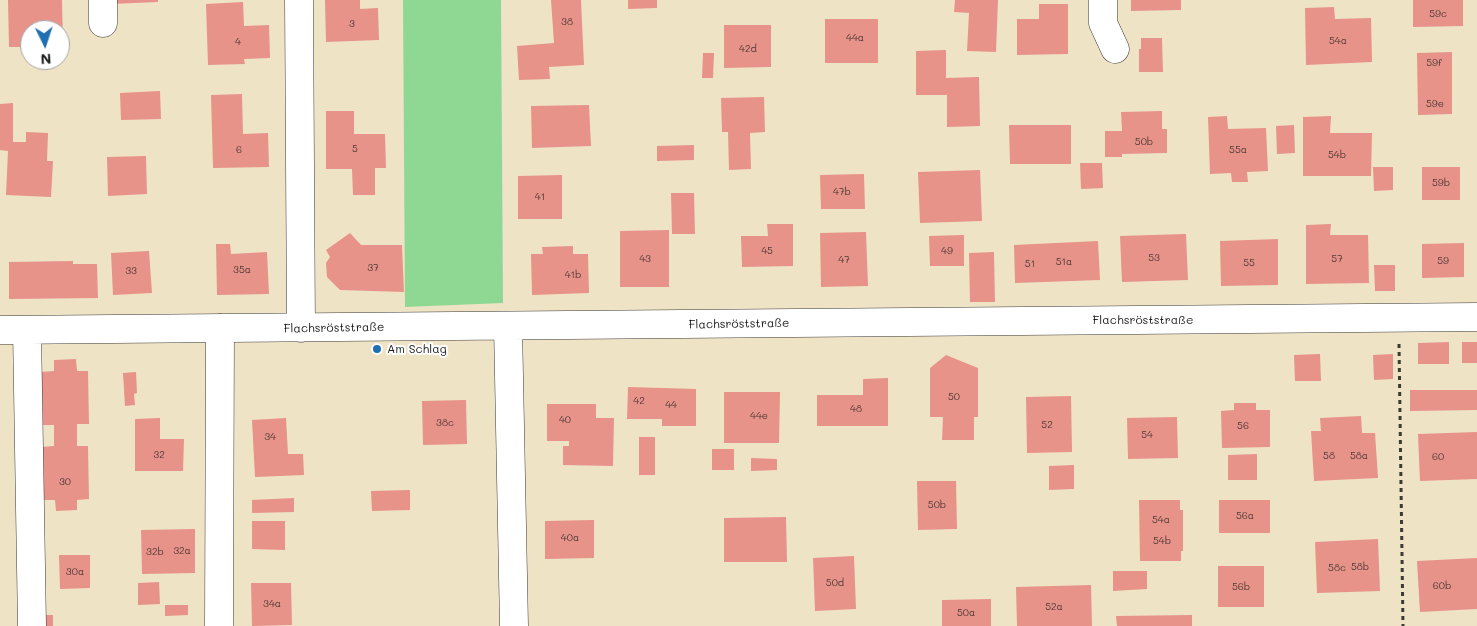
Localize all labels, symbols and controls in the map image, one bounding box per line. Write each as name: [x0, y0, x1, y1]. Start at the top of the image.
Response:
house number: 59c: [1429, 8, 1447, 20]
house number: 38: [561, 16, 573, 28]
house number: 3: [349, 18, 355, 30]
north arrow: [20, 20, 70, 70]
house number: 44a: [846, 32, 864, 44]
house number: 54a: [1329, 35, 1347, 47]
house number: 4: [235, 36, 241, 48]
house number: 42d: [739, 43, 757, 55]
text: N: [40, 50, 52, 69]
house number: 59f: [1426, 57, 1442, 69]
house number: 59e: [1426, 98, 1444, 110]
house number: 50b: [1135, 136, 1153, 148]
house number: 5: [352, 143, 358, 155]
house number: 6: [236, 144, 242, 156]
house number: 55a: [1229, 144, 1247, 156]
house number: 54b: [1328, 149, 1346, 161]
house number: 59b: [1432, 177, 1450, 189]
house number: 47b: [833, 186, 851, 198]
house number: 41: [535, 191, 545, 203]
house number: 45: [761, 245, 773, 257]
house number: 49: [941, 245, 953, 257]
house number: 53: [1148, 252, 1160, 264]
house number: 43: [639, 253, 651, 265]
house number: 57: [1331, 253, 1343, 265]
house number: 47: [838, 254, 850, 266]
house number: 59: [1437, 255, 1449, 267]
house number: 51a: [1056, 256, 1072, 268]
house number: 55: [1243, 257, 1255, 269]
house number: 51: [1025, 258, 1035, 270]
house number: 37: [367, 262, 379, 274]
house number: 35a: [233, 264, 251, 276]
house number: 33: [125, 265, 137, 277]
house number: 41b: [565, 269, 581, 281]
street label: Flachsröststraße: [1093, 313, 1193, 327]
street label: Flachsröststraße: [689, 316, 789, 332]
street label: Flachsröststraße: [284, 320, 384, 336]
place label: Am Schlag: [387, 342, 447, 356]
marker: Am Schlag: [371, 343, 383, 355]
house number: 50: [948, 391, 960, 403]
house number: 42: [633, 395, 645, 407]
house number: 44: [665, 399, 677, 411]
house number: 48: [850, 403, 862, 415]
house number: 44e: [750, 410, 768, 422]
house number: 40: [559, 414, 571, 426]
house number: 38c: [436, 417, 454, 429]
house number: 52: [1041, 419, 1053, 431]
house number: 56: [1237, 420, 1249, 432]
house number: 54: [1141, 429, 1153, 441]
house number: 34: [264, 431, 276, 443]
house number: 32: [153, 449, 165, 461]
house number: 58: [1323, 450, 1335, 462]
house number: 58a: [1350, 450, 1368, 462]
house number: 60: [1432, 451, 1444, 463]
house number: 30: [59, 476, 71, 488]
house number: 50b: [928, 499, 946, 511]
house number: 56a: [1236, 510, 1254, 522]
house number: 54a: [1152, 514, 1170, 526]
house number: 40a: [561, 532, 579, 544]
house number: 54b: [1153, 535, 1171, 547]
house number: 32a: [173, 545, 191, 557]
house number: 32b: [146, 546, 164, 558]
house number: 58b: [1351, 561, 1369, 573]
house number: 58c: [1328, 562, 1346, 574]
house number: 30a: [66, 566, 84, 578]
house number: 50d: [826, 577, 844, 589]
house number: 60b: [1433, 580, 1451, 592]
house number: 56b: [1232, 581, 1250, 593]
house number: 34a: [263, 598, 281, 610]
house number: 52a: [1045, 601, 1063, 613]
house number: 50a: [957, 607, 975, 619]

